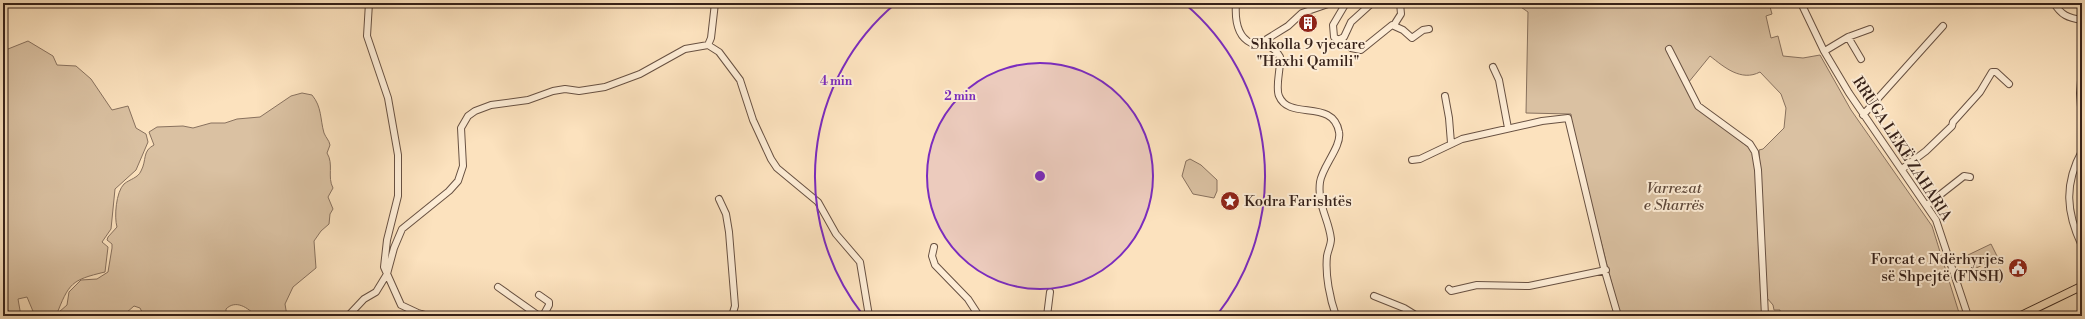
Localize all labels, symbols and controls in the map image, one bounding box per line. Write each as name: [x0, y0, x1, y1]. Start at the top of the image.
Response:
building icon: Shkolla 9 vjecare "Haxhi Qamili": [1297, 12, 1319, 34]
place label: Shkolla 9 vjecare "Haxhi Qamili": [1251, 35, 1365, 71]
street label: RRUGA LEKË ZAHARIA: [1848, 73, 1956, 226]
text: 4 min: [820, 74, 853, 89]
text: 2 min: [944, 89, 976, 104]
centre of rings: [1033, 169, 1047, 183]
park label: Varrezat e Sharrës: [1644, 179, 1705, 215]
place icon: Kodra Farishtës: [1219, 190, 1241, 212]
place label: Kodra Farishtës: [1244, 192, 1352, 211]
place label: Forcat e Ndërhyrjes së Shpejtë (FNSH): [1871, 250, 2004, 286]
public building icon: Forcat e Ndërhyrjes së Shpejtë (FNSH): [2007, 257, 2029, 279]

